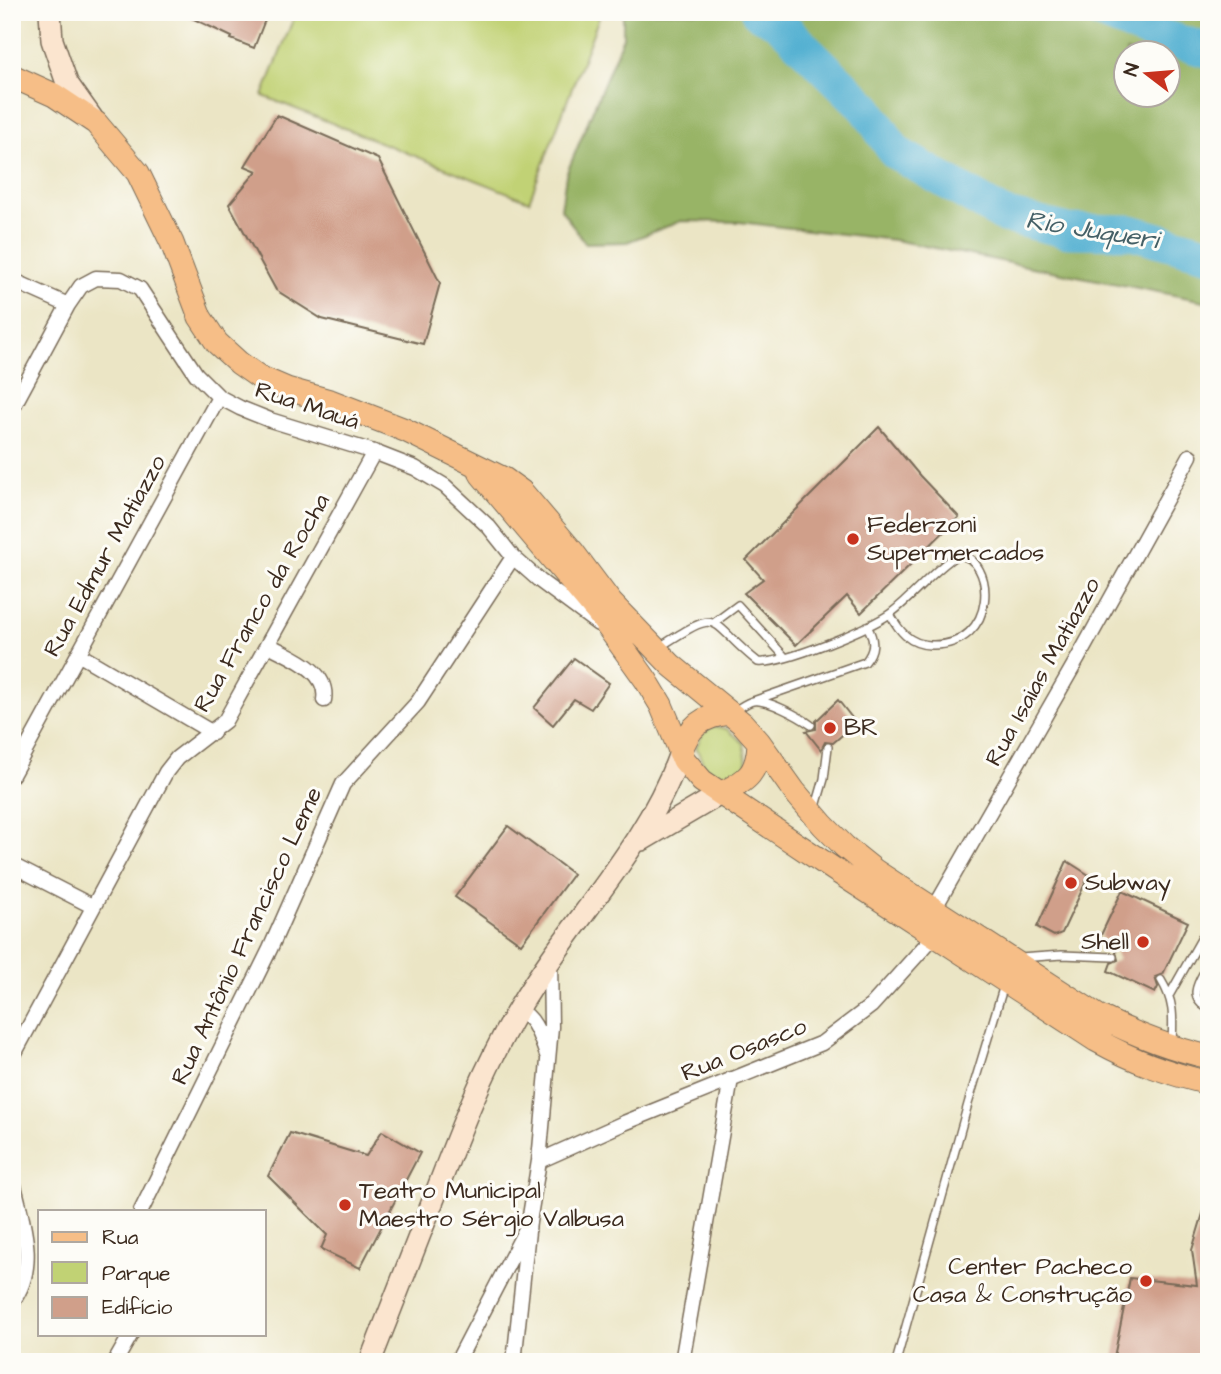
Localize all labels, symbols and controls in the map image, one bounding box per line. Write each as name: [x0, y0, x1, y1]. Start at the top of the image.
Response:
north arrow: [1112, 38, 1182, 108]
text: N: [1117, 60, 1147, 79]
water label: Rio Juqueri: [1023, 202, 1164, 259]
street label: Rua Mauá: [251, 373, 363, 439]
street label: Rua Edmur Matiazzo: [35, 448, 175, 663]
street label: Rua Franco da Rocha: [185, 487, 339, 719]
place label: Federzoni Supermercados: [867, 508, 1044, 570]
marker: Federzoni Supermercados: [845, 531, 861, 547]
street label: Rua Isaias Matiazzo: [977, 571, 1109, 773]
place label: BR: [844, 711, 878, 745]
marker: BR: [822, 720, 838, 736]
street label: Rua Antônio Francisco Leme: [163, 782, 331, 1090]
place label: Subway: [1085, 866, 1171, 901]
marker: Subway: [1063, 875, 1079, 891]
place label: Shell: [1081, 925, 1129, 959]
marker: Shell: [1135, 934, 1151, 950]
street label: Rua Osasco: [676, 1009, 812, 1091]
place label: Teatro Municipal Maestro Sérgio Valbusa: [359, 1174, 624, 1237]
marker: Teatro Municipal Maestro Sérgio Valbusa: [337, 1197, 353, 1213]
legend: [38, 1210, 266, 1336]
text: Rua: [102, 1223, 139, 1252]
place label: Center Pacheco Casa & Construção: [913, 1250, 1133, 1312]
text: Parque: [102, 1259, 170, 1288]
marker: Center Pacheco Casa & Construção: [1138, 1273, 1154, 1289]
text: Edifício: [102, 1293, 172, 1322]

